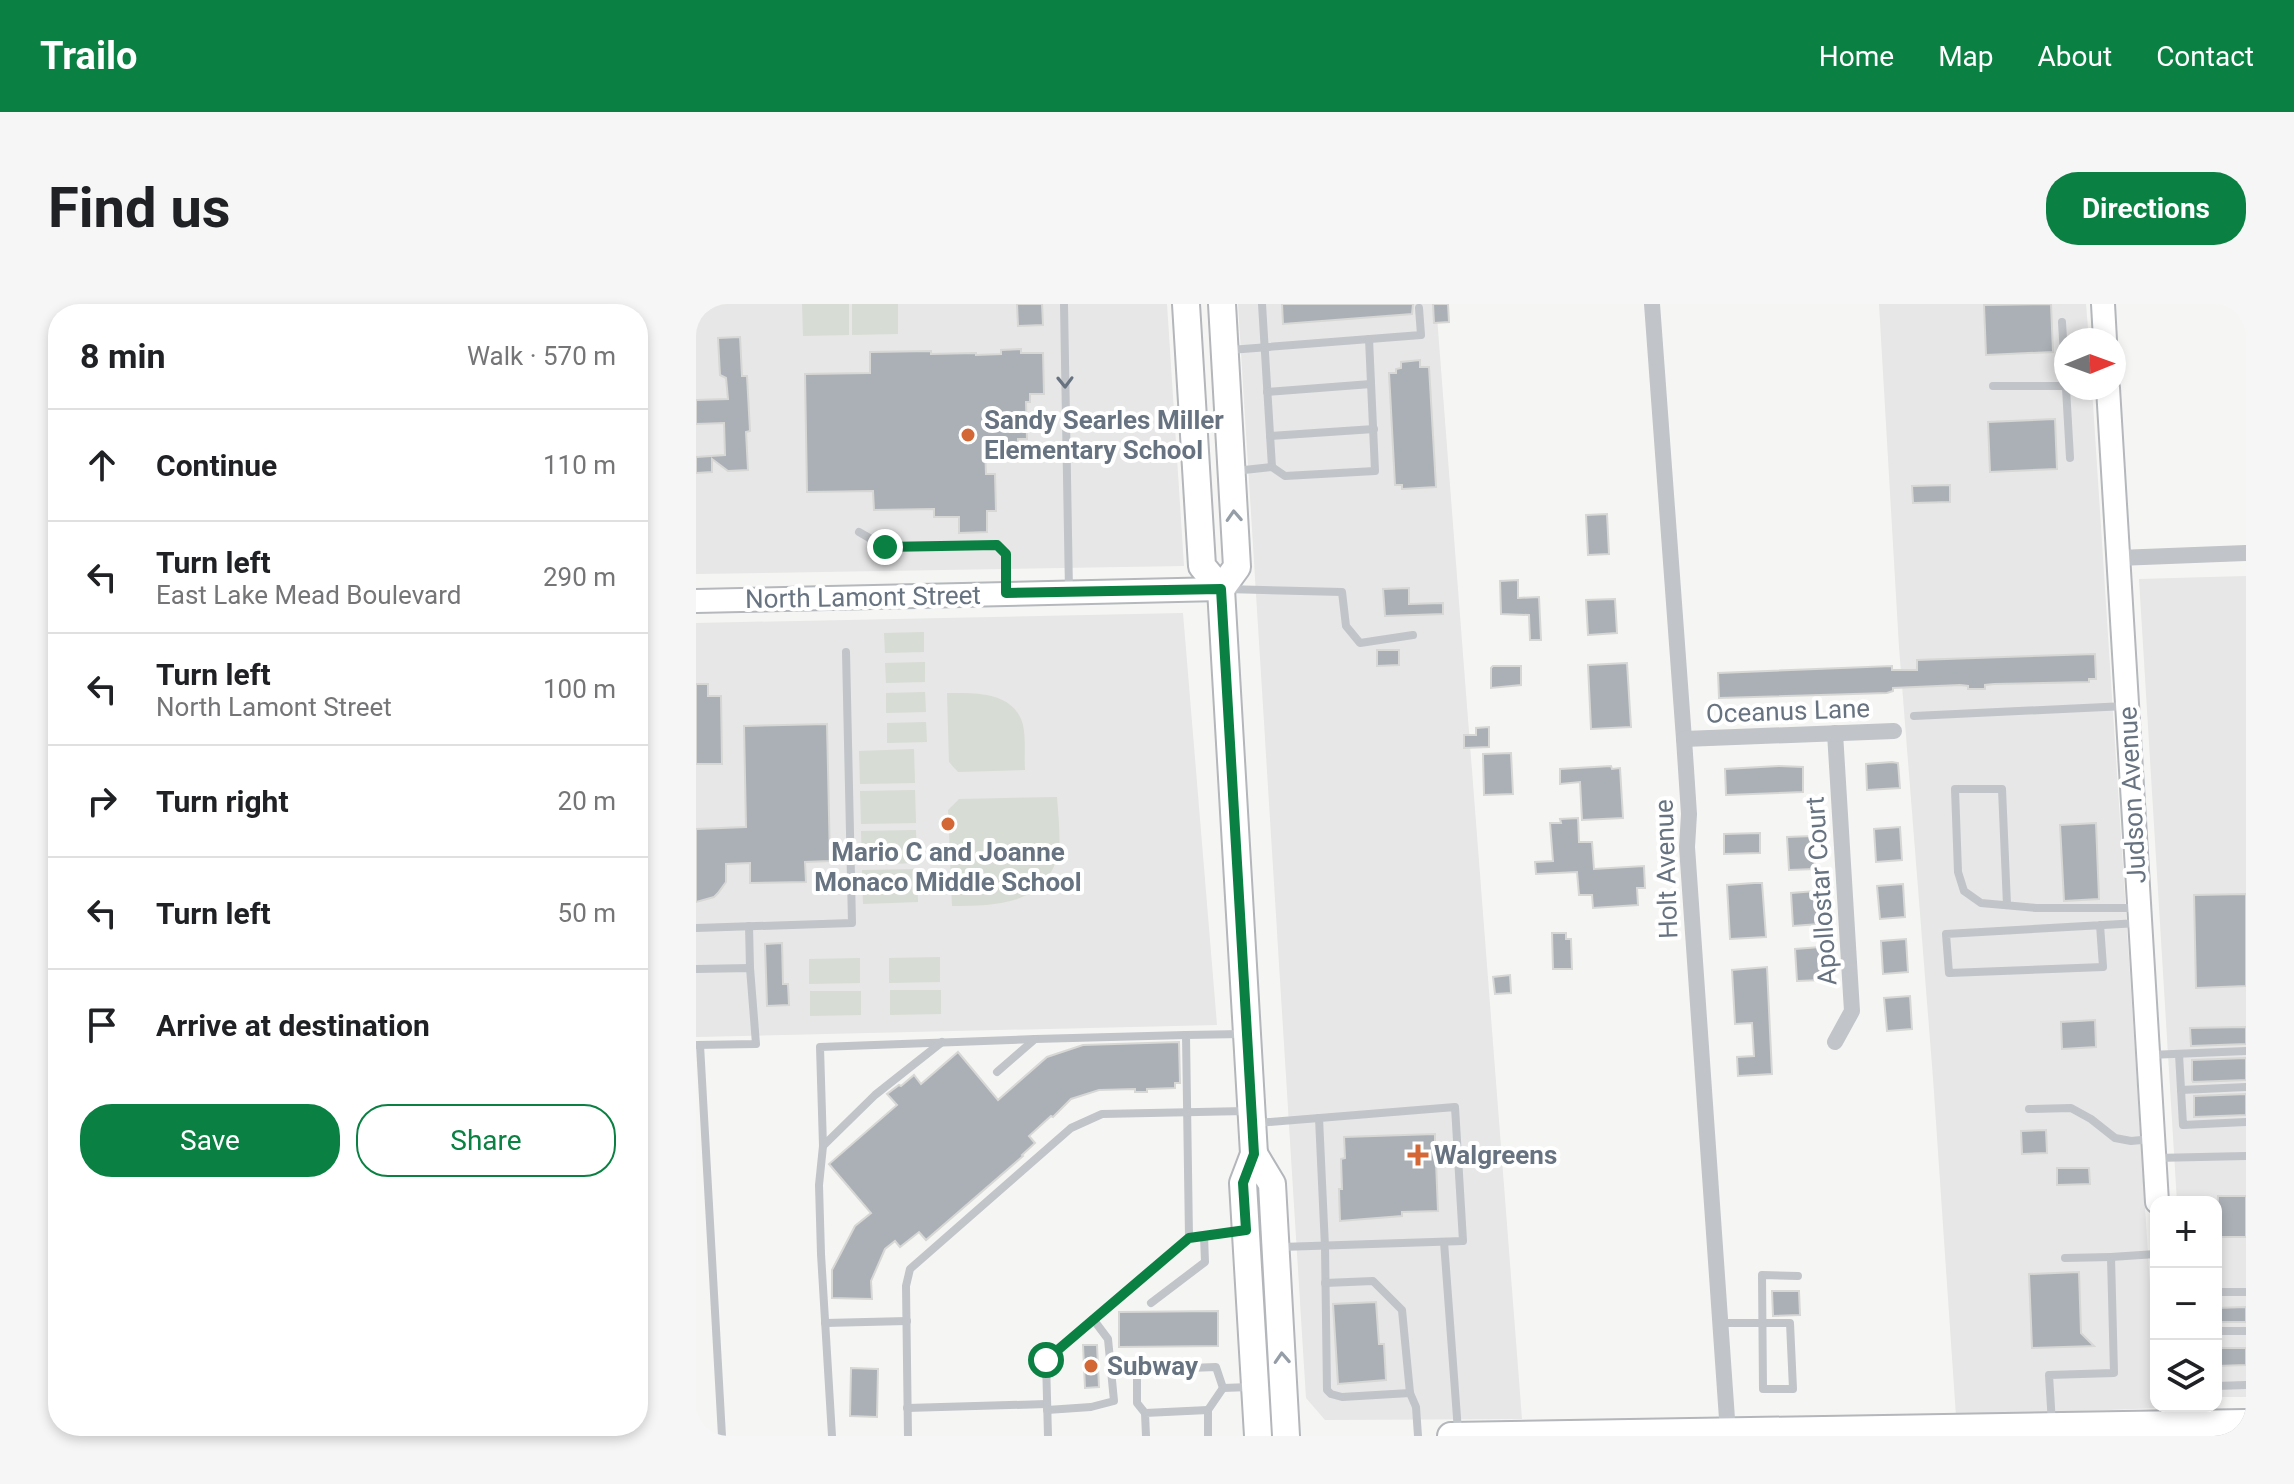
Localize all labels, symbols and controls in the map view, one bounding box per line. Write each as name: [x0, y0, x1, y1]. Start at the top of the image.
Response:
text: Trailo: [40, 34, 137, 78]
text: Home: [1819, 40, 1894, 73]
text: Map: [1938, 40, 1994, 73]
text: About: [2038, 40, 2112, 73]
text: Contact: [2156, 40, 2254, 73]
button: Directions: [2046, 172, 2246, 245]
text: Find us: [48, 175, 231, 241]
north arrow: [2054, 328, 2126, 400]
text: 8 min: [80, 336, 165, 376]
text: Walk · 570 m: [467, 341, 616, 371]
one-way arrow: [1056, 376, 1074, 389]
place label: Sandy Searles Miller Elementary School: [984, 405, 1224, 465]
marker: Sandy Searles Miller Elementary School: [959, 426, 977, 444]
icon: ahead: [80, 443, 124, 487]
text: Continue: [156, 448, 277, 483]
text: 110 m: [543, 450, 616, 480]
one-way arrow: [1226, 509, 1243, 522]
route end: [867, 529, 903, 565]
text: Turn left: [156, 545, 271, 580]
icon: left: [80, 555, 124, 599]
text: 290 m: [543, 562, 616, 592]
text: East Lake Mead Boulevard: [156, 580, 461, 610]
street label: North Lamont Street: [745, 580, 981, 614]
text: Turn left: [156, 657, 271, 692]
icon: left: [80, 667, 124, 711]
text: 100 m: [543, 674, 616, 704]
text: North Lamont Street: [156, 692, 392, 722]
street label: Oceanus Lane: [1705, 693, 1871, 729]
street label: Judson Avenue: [2112, 706, 2152, 884]
icon: right: [80, 779, 124, 823]
text: Turn right: [156, 784, 289, 819]
text: 20 m: [558, 786, 616, 816]
street label: Apollostar Court: [1799, 796, 1843, 986]
street label: Holt Avenue: [1649, 799, 1683, 939]
marker: Mario C and Joanne Monaco Middle School: [939, 815, 957, 833]
place label: Mario C and Joanne Monaco Middle School: [814, 837, 1082, 897]
icon: left: [80, 891, 124, 935]
text: Turn left: [156, 896, 271, 931]
text: 50 m: [558, 898, 616, 928]
icon: arrive: [80, 1003, 124, 1047]
text: Arrive at destination: [156, 1008, 430, 1043]
button: Save: [80, 1104, 340, 1177]
button: Share: [356, 1104, 616, 1177]
place label: Walgreens: [1434, 1140, 1557, 1170]
marker: Walgreens: [1409, 1146, 1427, 1164]
map controls: [2150, 1196, 2222, 1412]
button: +: [2150, 1196, 2222, 1268]
button: −: [2150, 1268, 2222, 1340]
button: layers: [2150, 1340, 2222, 1412]
route start: [1028, 1342, 1064, 1378]
place label: Subway: [1107, 1351, 1199, 1381]
one-way arrow: [1274, 1351, 1291, 1364]
marker: Subway: [1082, 1357, 1100, 1375]

